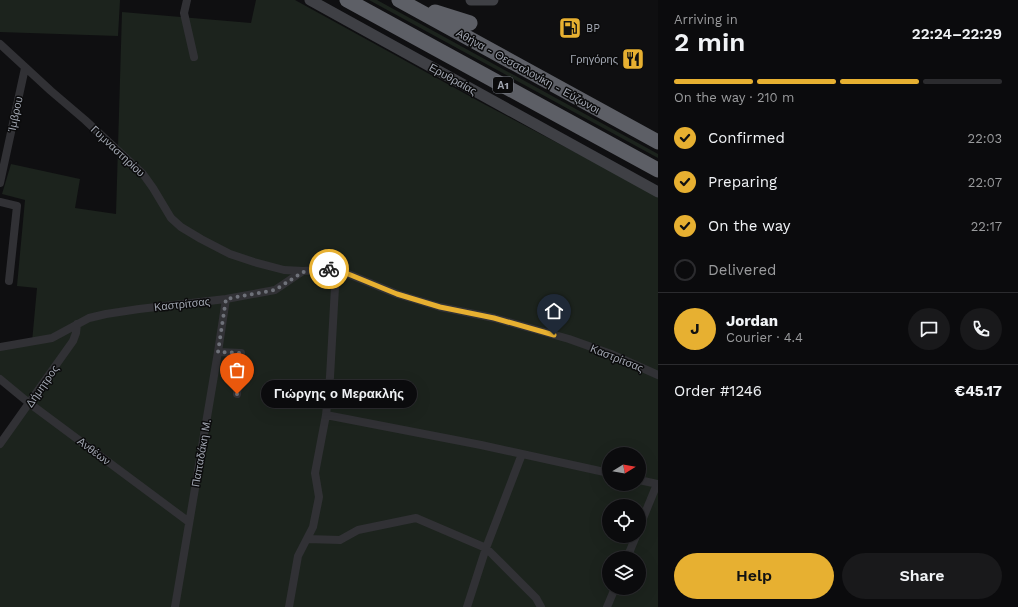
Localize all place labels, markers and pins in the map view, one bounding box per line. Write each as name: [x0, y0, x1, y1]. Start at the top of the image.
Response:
fuel station icon: BP: [557, 15, 583, 41]
place label: BP: [586, 22, 600, 35]
restaurant icon: Γρηγόρης: [620, 46, 646, 72]
place label: Γρηγόρης: [570, 53, 618, 66]
pin: [537, 294, 571, 335]
pin: [220, 353, 254, 394]
callout: Γιώργης ο Μερακλής: [261, 380, 417, 408]

